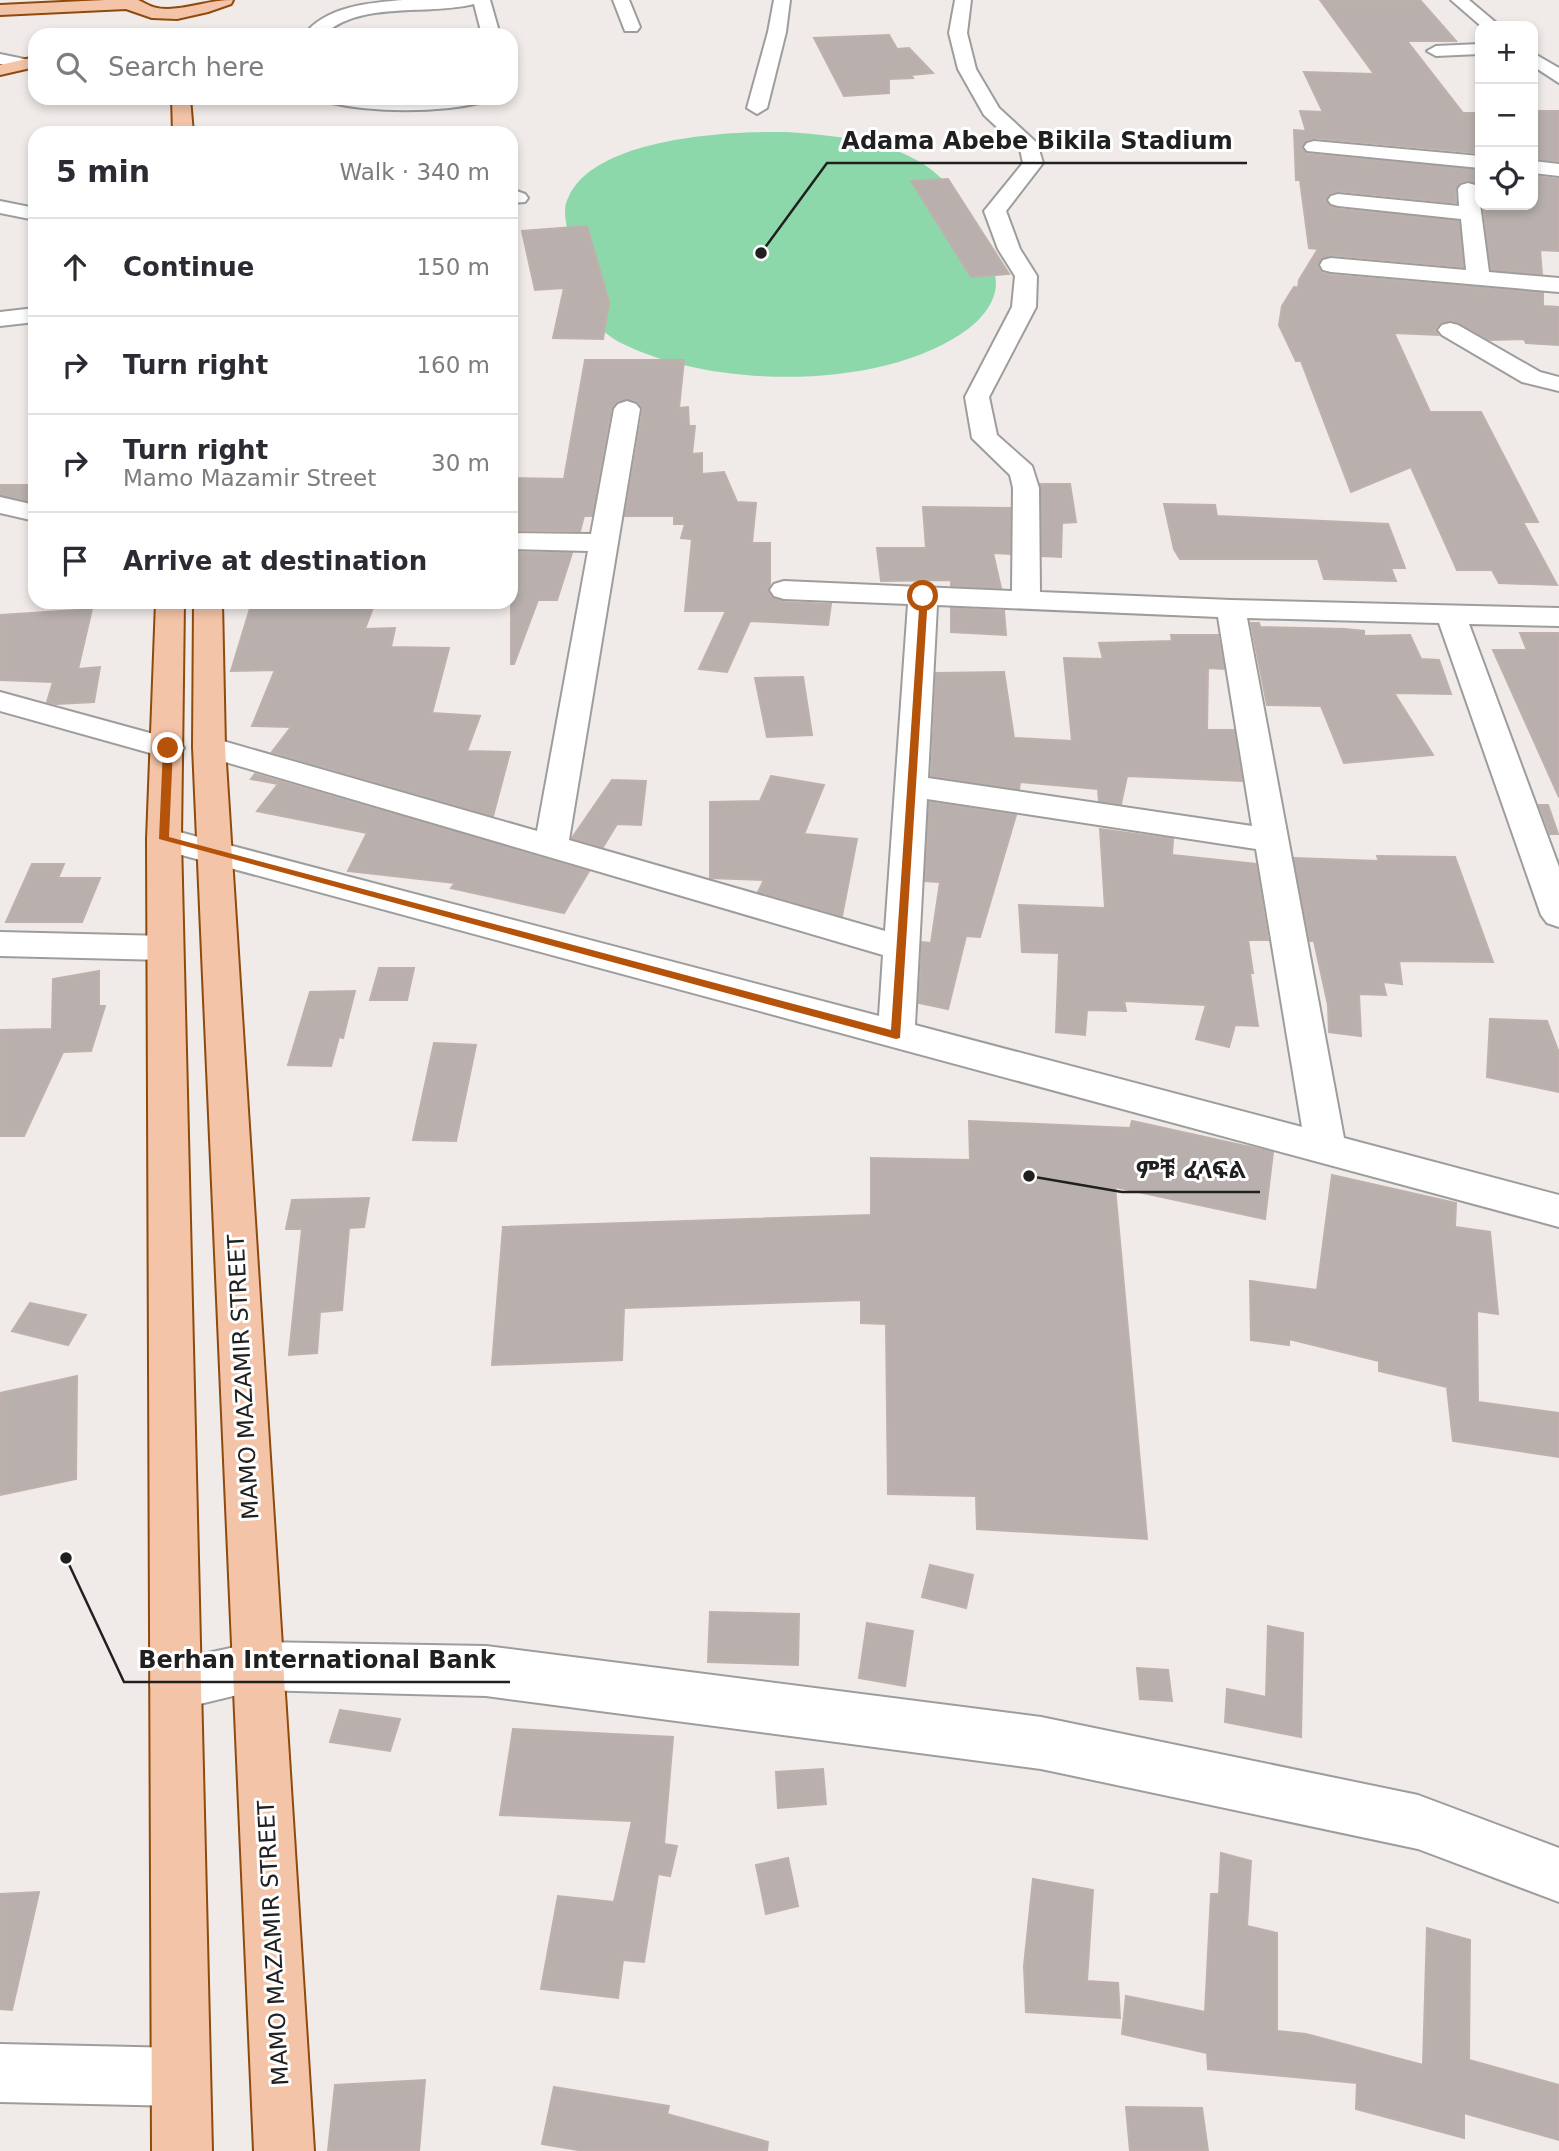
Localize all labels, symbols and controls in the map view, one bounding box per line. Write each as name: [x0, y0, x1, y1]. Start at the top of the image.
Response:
map controls: [1475, 21, 1538, 210]
button: +: [1475, 21, 1538, 84]
search box: [28, 28, 518, 105]
icon: search: [52, 48, 90, 86]
text: Search here: [108, 52, 264, 82]
button: −: [1475, 84, 1538, 147]
callout: Adama Abebe Bikila Stadium: [827, 118, 1247, 163]
text: Adama Abebe Bikila Stadium: [841, 127, 1233, 155]
button: locate: [1475, 147, 1538, 210]
text: 5 min: [56, 154, 150, 189]
text: Walk · 340 m: [339, 159, 490, 185]
icon: ahead: [56, 248, 94, 286]
text: Continue: [123, 252, 254, 282]
text: 150 m: [416, 254, 490, 280]
icon: right: [56, 346, 94, 384]
text: Turn right: [123, 350, 268, 380]
text: 160 m: [416, 352, 490, 378]
text: Turn right: [123, 435, 268, 465]
icon: right: [56, 444, 94, 482]
text: 30 m: [431, 450, 490, 476]
text: Mamo Mazamir Street: [123, 465, 376, 491]
icon: arrive: [56, 542, 94, 580]
text: Arrive at destination: [123, 546, 427, 576]
route start: [907, 580, 938, 611]
route end: [152, 732, 183, 763]
callout: ምቹ ፈላፍል: [1122, 1147, 1260, 1192]
text: ምቹ ፈላፍል: [1136, 1156, 1247, 1184]
street label: MAMO MAZAMIR STREET: [222, 1233, 263, 1520]
callout: Berhan International Bank: [124, 1637, 510, 1682]
text: Berhan International Bank: [138, 1646, 497, 1674]
street label: MAMO MAZAMIR STREET: [252, 1799, 293, 2086]

